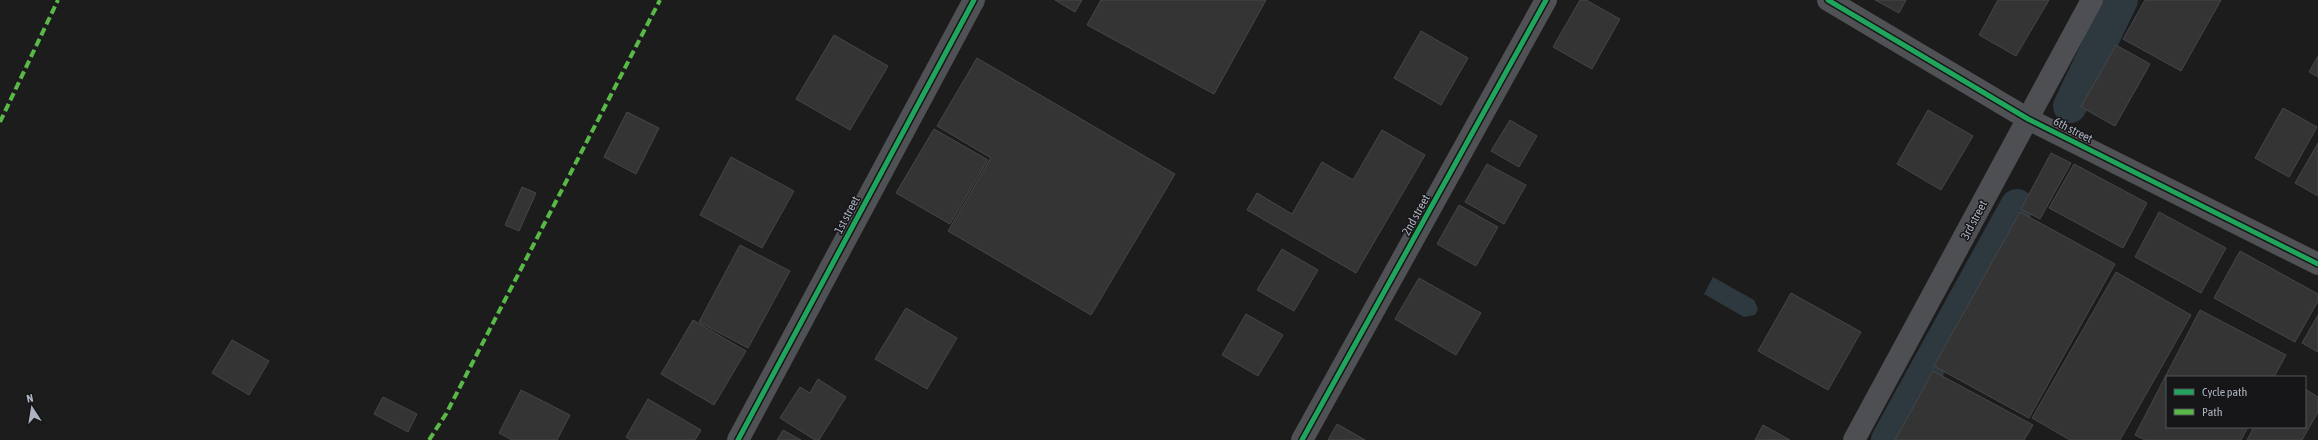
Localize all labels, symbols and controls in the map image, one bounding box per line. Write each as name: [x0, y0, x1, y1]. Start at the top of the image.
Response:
street label: 6th street: [2051, 114, 2095, 146]
street label: 2nd street: [1399, 192, 1433, 238]
street label: 1st street: [831, 193, 863, 236]
street label: 3rd street: [1958, 198, 1990, 242]
legend: [2166, 376, 2306, 428]
text: Cycle path: [2202, 385, 2247, 399]
north arrow: [12, 388, 52, 428]
text: N: [25, 392, 34, 405]
text: Path: [2202, 405, 2223, 419]

